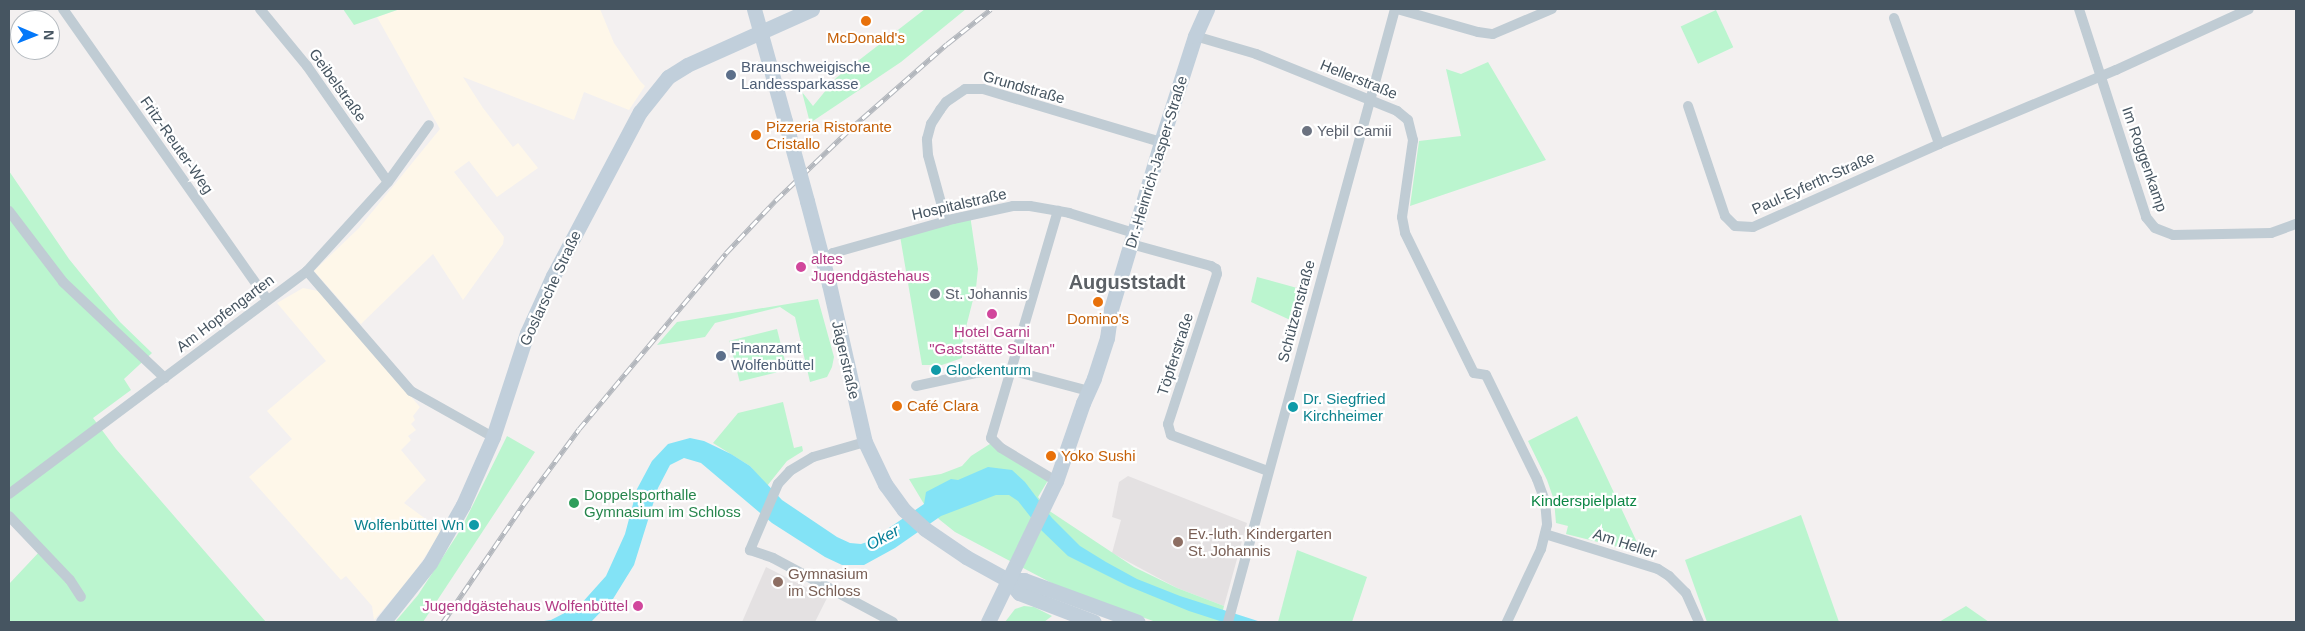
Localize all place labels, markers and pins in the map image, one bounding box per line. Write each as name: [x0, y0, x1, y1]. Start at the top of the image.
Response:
marker: McDonald's: [860, 15, 872, 27]
place label: McDonald's: [827, 29, 905, 47]
place label: Braunschweigische Landessparkasse: [741, 57, 870, 92]
marker: Braunschweigische Landessparkasse: [725, 69, 737, 81]
place label: Pizzeria Ristorante Cristallo: [766, 117, 892, 152]
place label: Yeþil Camii: [1317, 122, 1391, 140]
marker: Yeþil Camii: [1301, 125, 1313, 137]
marker: Pizzeria Ristorante Cristallo: [750, 129, 762, 141]
place label: altes Jugendgästehaus: [811, 249, 929, 284]
marker: altes Jugendgästehaus: [795, 261, 807, 273]
place label: St. Johannis: [945, 285, 1028, 303]
marker: St. Johannis: [929, 288, 941, 300]
marker: Domino's: [1092, 296, 1104, 308]
marker: Hotel Garni "Gaststätte Sultan": [986, 308, 998, 320]
place label: Domino's: [1067, 310, 1129, 328]
place label: Hotel Garni "Gaststätte Sultan": [929, 322, 1055, 357]
place label: Finanzamt Wolfenbüttel: [731, 338, 814, 373]
marker: Finanzamt Wolfenbüttel: [715, 350, 727, 362]
place label: Glockenturm: [946, 361, 1031, 379]
marker: Glockenturm: [930, 364, 942, 376]
place label: Dr. Siegfried Kirchheimer: [1303, 389, 1386, 424]
place label: Café Clara: [907, 397, 979, 415]
marker: Café Clara: [891, 400, 903, 412]
marker: Dr. Siegfried Kirchheimer: [1287, 401, 1299, 413]
place label: Yoko Sushi: [1061, 447, 1136, 465]
marker: Yoko Sushi: [1045, 450, 1057, 462]
place label: Doppelsporthalle Gymnasium im Schloss: [584, 485, 741, 520]
marker: Doppelsporthalle Gymnasium im Schloss: [568, 497, 580, 509]
place label: Wolfenbüttel Wn: [354, 516, 464, 534]
marker: Wolfenbüttel Wn: [468, 519, 480, 531]
place label: Ev.-luth. Kindergarten St. Johannis: [1188, 524, 1332, 559]
marker: Ev.-luth. Kindergarten St. Johannis: [1172, 536, 1184, 548]
place label: Gymnasium im Schloss: [788, 564, 868, 599]
marker: Gymnasium im Schloss: [772, 576, 784, 588]
place label: Jugendgästehaus Wolfenbüttel: [422, 597, 628, 615]
marker: Jugendgästehaus Wolfenbüttel: [632, 600, 644, 612]

